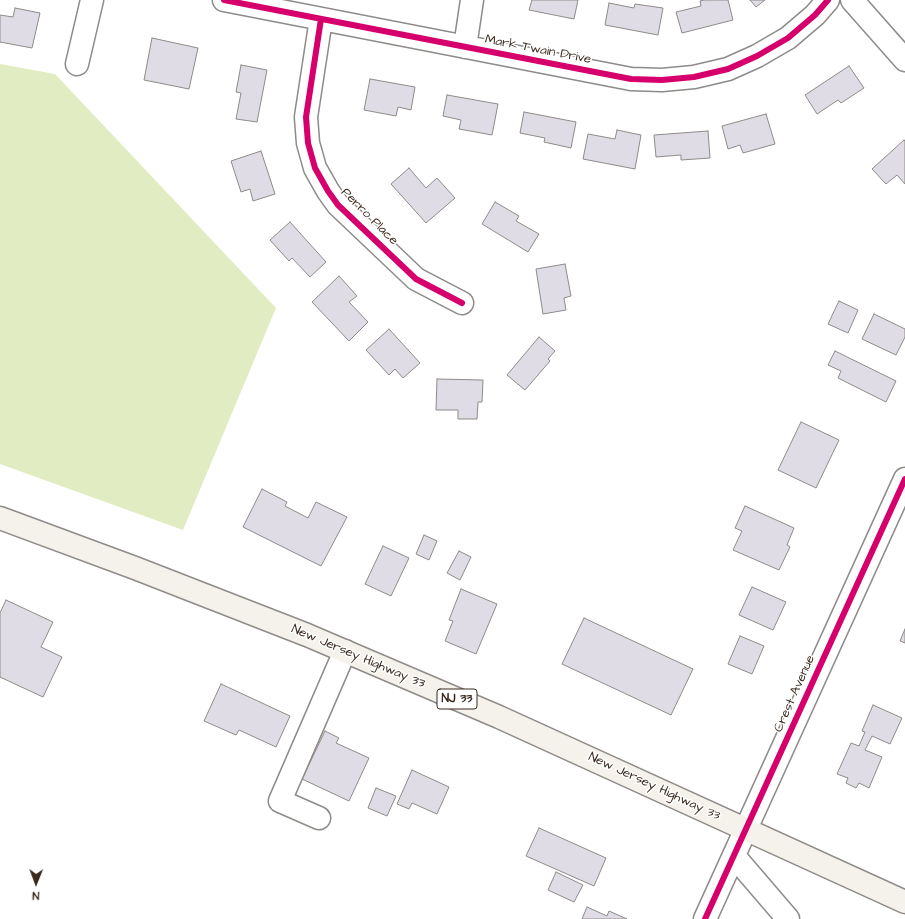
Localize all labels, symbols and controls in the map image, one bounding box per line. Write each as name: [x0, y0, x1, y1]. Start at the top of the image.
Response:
street label: Mark Twain Drive: [484, 32, 592, 68]
street label: Perro Place: [337, 185, 401, 249]
street label: New Jersey Highway 33: [289, 622, 427, 692]
street label: Crest Avenue: [771, 653, 819, 735]
road number: NJ 33: [437, 689, 477, 709]
street label: New Jersey Highway 33: [586, 750, 722, 824]
north arrow: [16, 863, 56, 903]
text: N: [32, 888, 39, 903]

